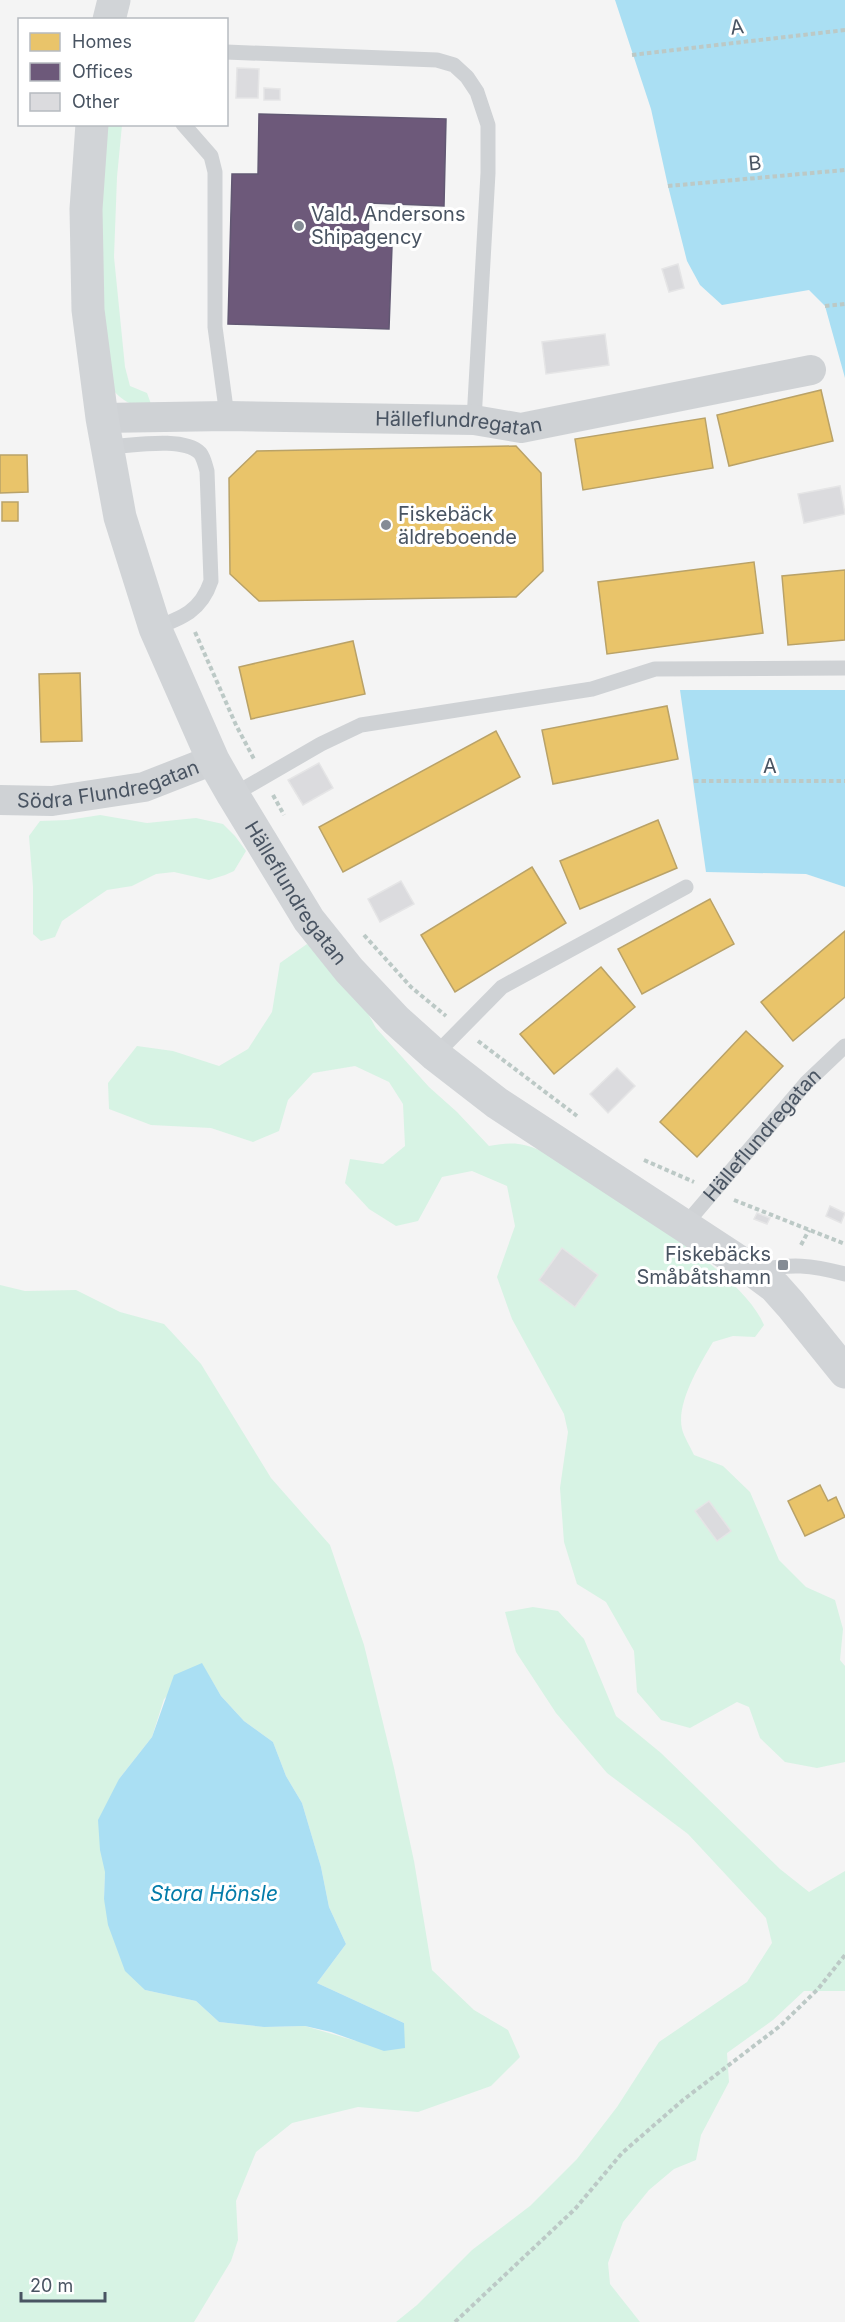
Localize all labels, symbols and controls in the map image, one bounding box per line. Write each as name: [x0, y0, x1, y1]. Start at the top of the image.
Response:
street label: A: [729, 14, 746, 40]
legend: [18, 18, 228, 126]
text: Homes: [72, 31, 132, 52]
text: Offices: [72, 61, 133, 82]
text: Other: [72, 91, 120, 112]
street label: B: [747, 150, 763, 176]
place label: Vald. Andersons Shipagency: [311, 202, 465, 249]
marker: Vald. Andersons Shipagency: [292, 219, 306, 233]
street label: Hälleflundregatan: [375, 406, 544, 440]
place label: Fiskebäck äldreboende: [398, 502, 517, 549]
marker: Fiskebäck äldreboende: [379, 518, 393, 532]
street label: A: [763, 754, 777, 778]
street label: Södra Flundregatan: [17, 755, 202, 813]
street label: Hälleflundregatan: [240, 817, 352, 970]
street label: Hälleflundregatan: [698, 1063, 826, 1206]
place label: Fiskebäcks Småbåtshamn: [636, 1242, 771, 1289]
marker: Fiskebäcks Småbåtshamn: [776, 1258, 790, 1272]
water label: Stora Hönsle: [150, 1881, 278, 1906]
scale bar: [21, 2265, 105, 2303]
text: 20 m: [30, 2275, 73, 2296]

